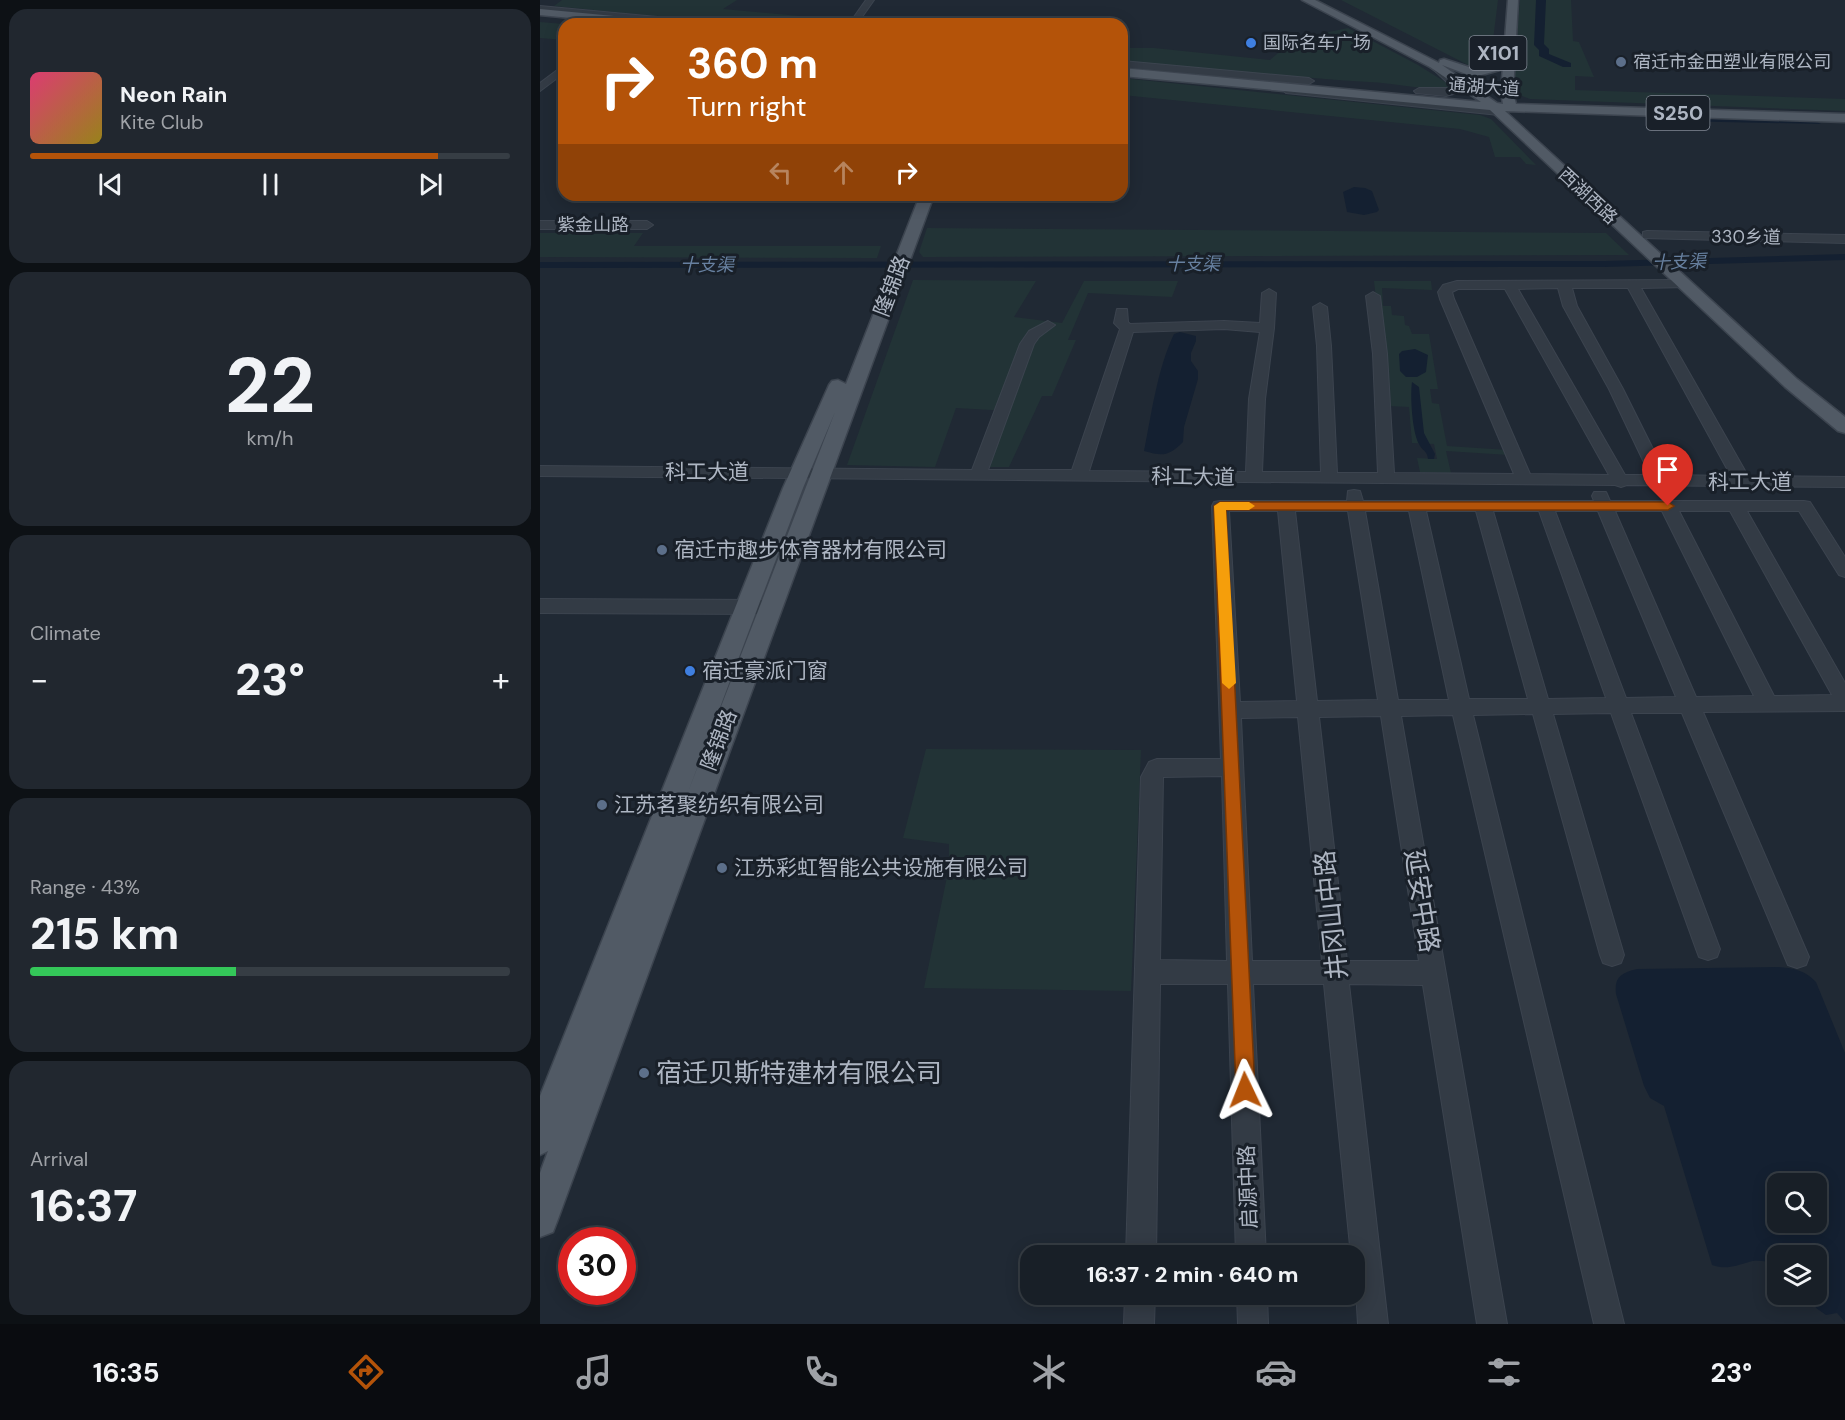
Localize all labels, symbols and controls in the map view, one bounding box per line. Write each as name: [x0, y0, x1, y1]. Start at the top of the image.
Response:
place label: 国际名车广场: [1263, 31, 1371, 55]
text: 360 m: [687, 36, 818, 91]
marker: 国际名车广场: [1244, 36, 1258, 50]
road number: X101: [1470, 36, 1526, 70]
icon: right: [588, 42, 666, 120]
place label: 宿迁市金田塑业有限公司: [1633, 50, 1831, 74]
marker: 宿迁市金田塑业有限公司: [1614, 55, 1628, 69]
street label: 通湖大道: [1447, 73, 1521, 101]
text: Neon Rain: [120, 80, 227, 109]
text: Turn right: [687, 89, 807, 124]
road number: S250: [1646, 96, 1710, 130]
text: Kite Club: [120, 109, 204, 135]
icon: left: [764, 156, 797, 189]
icon: ahead: [827, 156, 860, 189]
icon: right: [890, 156, 923, 189]
street label: 西湖西路: [1553, 163, 1623, 229]
icon: previous: [94, 168, 127, 201]
icon: pause: [254, 168, 287, 201]
icon: next: [414, 168, 447, 201]
street label: 紫金山路: [557, 213, 629, 237]
street label: 330乡道: [1711, 224, 1781, 250]
water label: 十支渠: [1652, 249, 1709, 275]
street label: 隆锦路: [868, 252, 916, 320]
water label: 十支渠: [1166, 252, 1223, 276]
water label: 十支渠: [680, 253, 737, 277]
text: 22: [225, 335, 315, 436]
text: km/h: [246, 425, 294, 451]
pin: [1642, 444, 1693, 506]
icon: arrive: [1651, 453, 1684, 486]
street label: 科工大道: [665, 458, 749, 486]
street label: 科工大道: [1151, 462, 1235, 492]
street label: 科工大道: [1708, 468, 1792, 496]
place label: 宿迁市趣步体育器材有限公司: [674, 536, 947, 564]
marker: 宿迁市趣步体育器材有限公司: [655, 543, 669, 557]
text: Climate: [30, 620, 101, 646]
text: 23°: [235, 650, 305, 709]
place label: 宿迁豪派门窗: [702, 657, 828, 685]
text: −: [30, 658, 48, 701]
text: +: [492, 658, 510, 701]
marker: 宿迁豪派门窗: [683, 664, 697, 678]
street label: 隆锦路: [695, 706, 743, 774]
place label: 江苏茗聚纺织有限公司: [614, 791, 824, 819]
marker: 江苏茗聚纺织有限公司: [595, 798, 609, 812]
street label: 延安中路: [1397, 847, 1447, 955]
street label: 井冈山中路: [1307, 849, 1355, 981]
place label: 江苏彩虹智能公共设施有限公司: [734, 854, 1028, 882]
marker: 江苏彩虹智能公共设施有限公司: [715, 861, 729, 875]
text: Range · 43%: [30, 874, 140, 900]
text: 215 km: [30, 904, 179, 963]
place label: 宿迁贝斯特建材有限公司: [656, 1056, 942, 1090]
position arrow: [1213, 1058, 1277, 1122]
marker: 宿迁贝斯特建材有限公司: [637, 1066, 651, 1080]
street label: 启源中路: [1233, 1145, 1263, 1229]
text: Arrival: [30, 1146, 88, 1172]
map controls: [1767, 1173, 1827, 1305]
button: search: [1767, 1173, 1827, 1233]
text: 16:37: [30, 1176, 137, 1235]
speed limit sign: 30: [558, 1227, 636, 1305]
button: layers: [1767, 1245, 1827, 1305]
text: 16:37 · 2 min · 640 m: [1086, 1260, 1299, 1289]
icon: directions: [345, 1351, 387, 1393]
icon: music: [573, 1351, 615, 1393]
icon: phone: [800, 1351, 842, 1393]
icon: climate: [1028, 1351, 1070, 1393]
icon: car: [1255, 1351, 1297, 1393]
icon: filters: [1483, 1351, 1525, 1393]
text: 16:35: [93, 1355, 160, 1390]
text: 23°: [1710, 1355, 1752, 1390]

